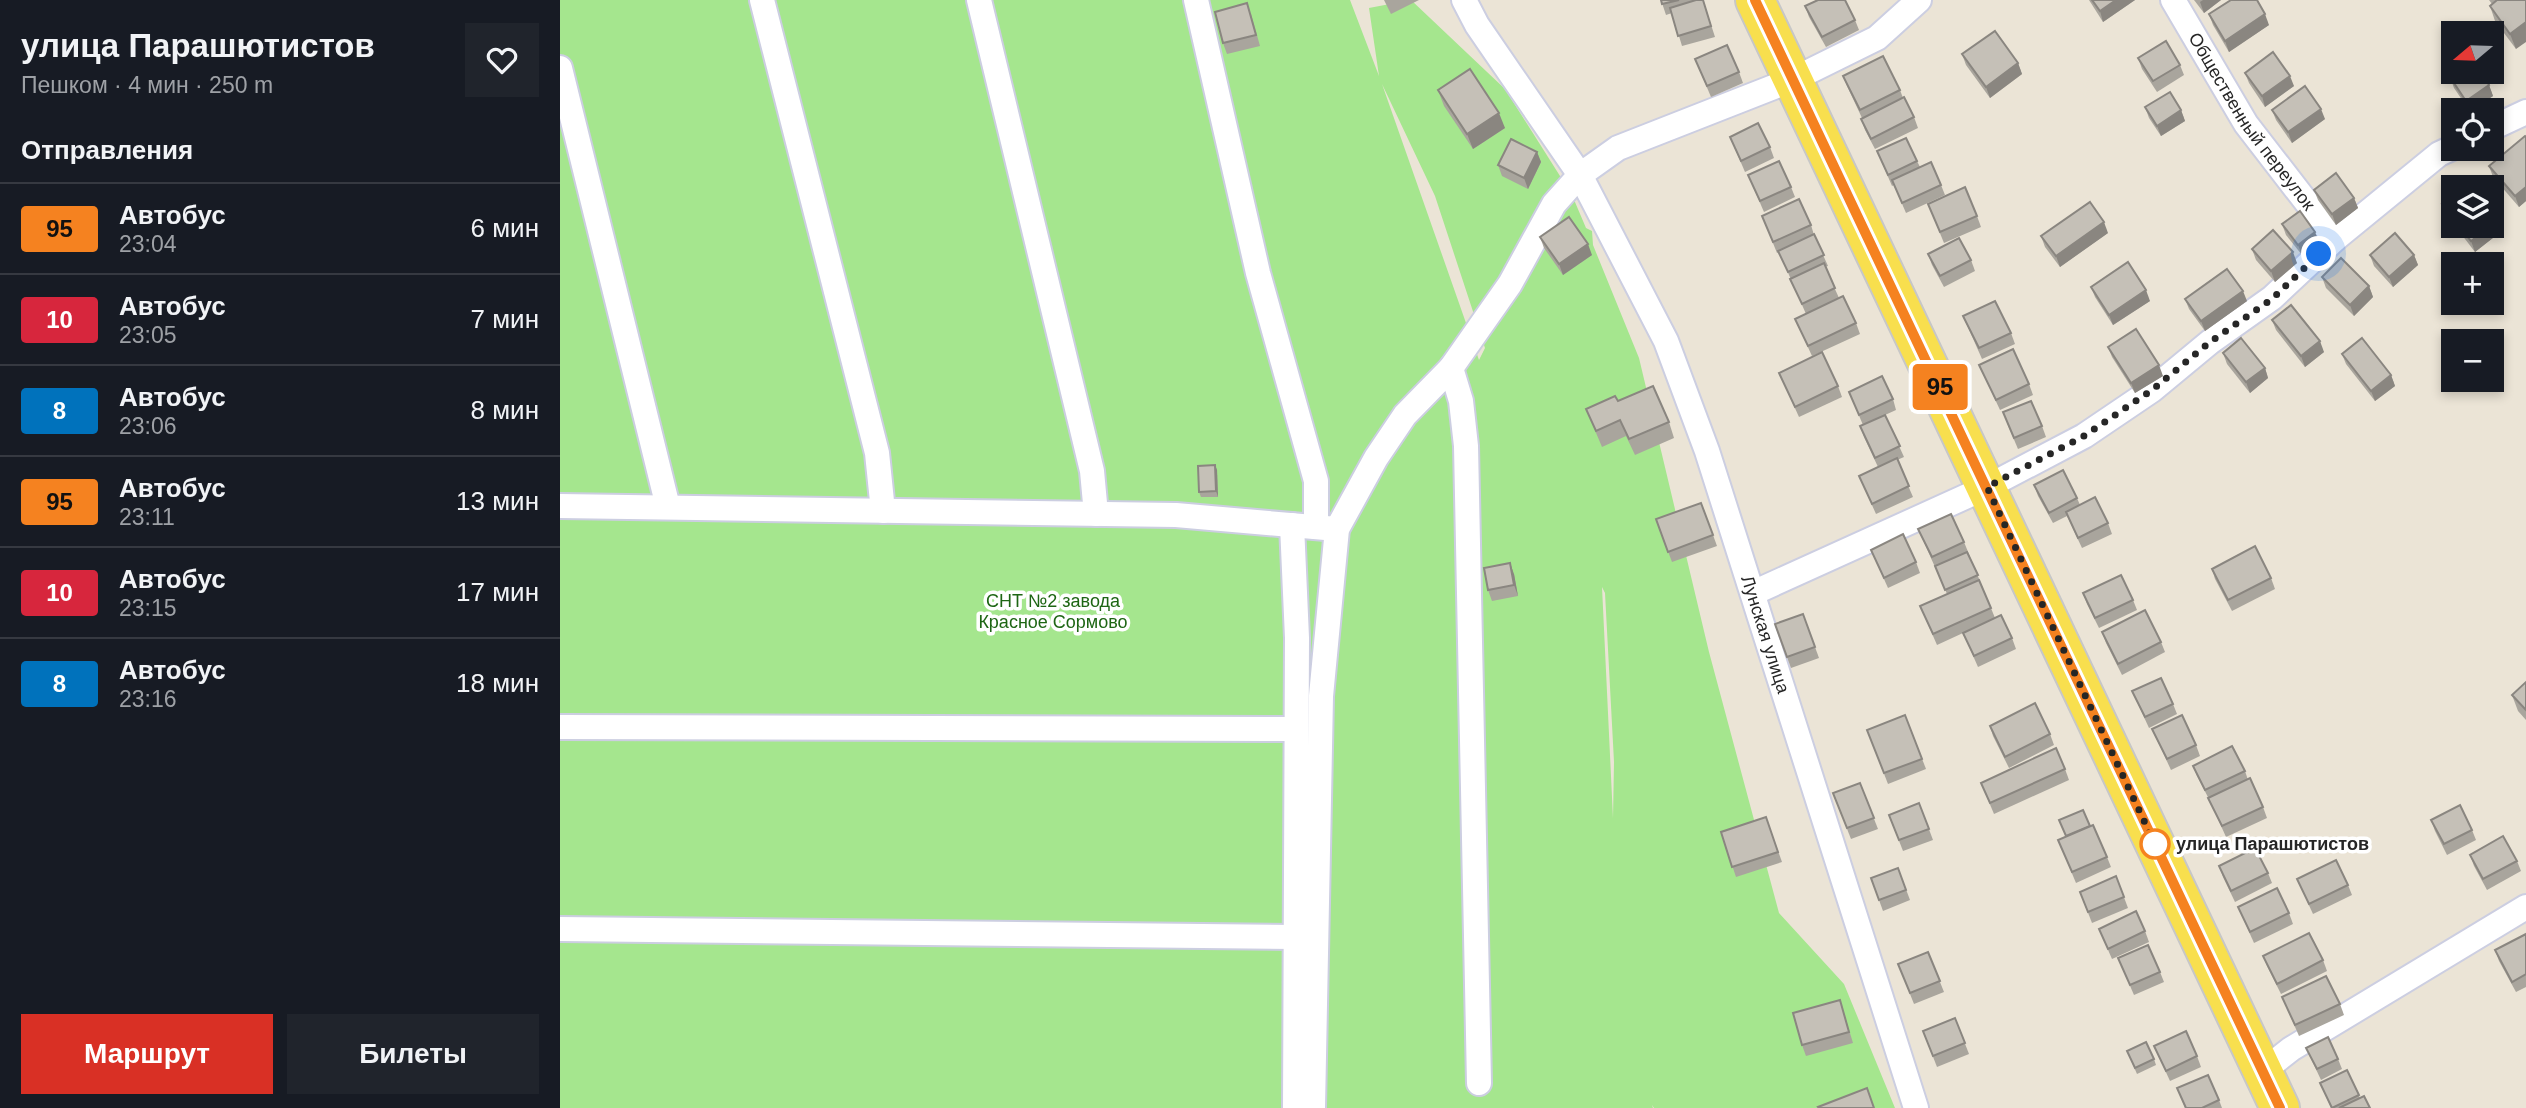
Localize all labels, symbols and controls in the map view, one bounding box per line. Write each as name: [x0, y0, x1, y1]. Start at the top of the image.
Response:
north arrow: [2441, 21, 2504, 84]
map controls: [2441, 21, 2504, 392]
button: heart: [465, 23, 539, 97]
text: улица Парашютистов: [21, 27, 375, 64]
street label: Общественный переулок: [2185, 29, 2319, 214]
text: Пешком · 4 мин · 250 m: [21, 72, 273, 98]
button: locate: [2441, 98, 2504, 161]
text: Отправления: [21, 135, 193, 165]
button: layers: [2441, 175, 2504, 238]
text: Автобус: [119, 200, 226, 230]
text: 6 мин: [471, 213, 539, 243]
text: 95: [46, 215, 73, 242]
text: 23:04: [119, 231, 177, 257]
your location: [2301, 236, 2336, 271]
button: +: [2441, 252, 2504, 315]
text: Автобус: [119, 291, 226, 321]
text: 7 мин: [471, 304, 539, 334]
text: 10: [46, 306, 73, 333]
text: 23:05: [119, 322, 177, 348]
button: −: [2441, 329, 2504, 392]
line badge: 95: [1908, 364, 1972, 410]
text: 95: [1927, 373, 1953, 400]
text: Автобус: [119, 382, 226, 412]
text: 8 мин: [471, 395, 539, 425]
text: 8: [53, 397, 66, 424]
text: 23:06: [119, 413, 177, 439]
text: Автобус: [119, 473, 226, 503]
text: 13 мин: [456, 486, 539, 516]
text: 95: [46, 488, 73, 515]
text: 23:11: [119, 504, 175, 530]
text: Автобус: [119, 564, 226, 594]
street label: Лунская улица: [1737, 573, 1794, 697]
text: 17 мин: [456, 577, 539, 607]
text: 10: [46, 579, 73, 606]
park label: СНТ №2 завода Красное Сормово: [978, 591, 1128, 632]
text: 23:15: [119, 595, 177, 621]
text: Автобус: [119, 655, 226, 685]
text: 18 мин: [456, 668, 539, 698]
text: 8: [53, 670, 66, 697]
text: 23:16: [119, 686, 177, 712]
marker: улица Парашютистов: [2140, 829, 2170, 859]
place label: улица Парашютистов: [2176, 834, 2369, 854]
button: Маршрут: [21, 1014, 273, 1094]
button: Билеты: [287, 1014, 539, 1094]

